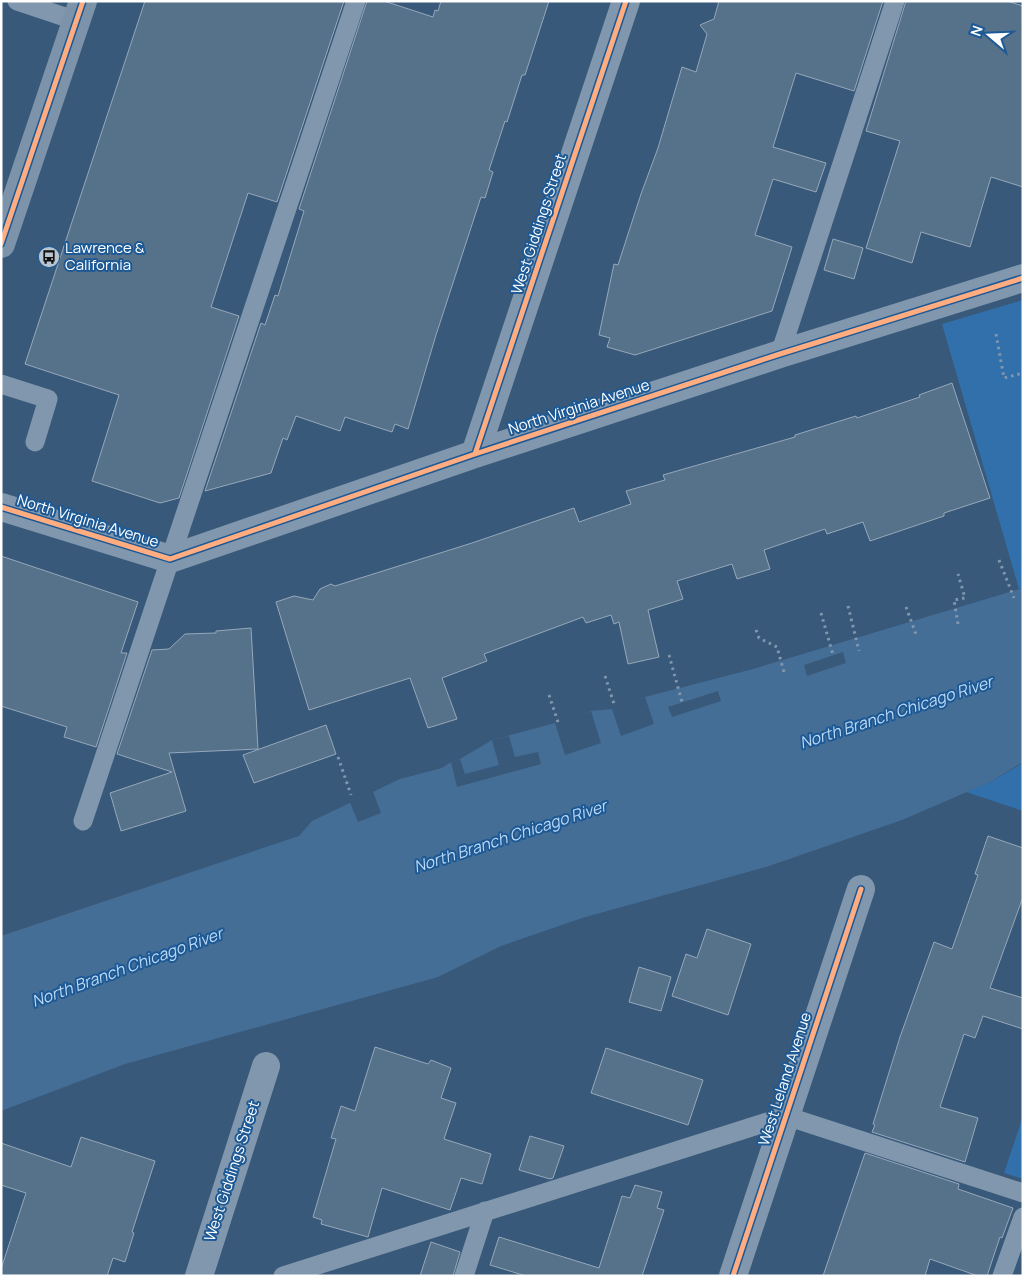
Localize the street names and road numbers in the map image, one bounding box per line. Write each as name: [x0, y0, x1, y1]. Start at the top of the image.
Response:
street label: West Giddings Street: [506, 151, 571, 297]
street label: North Virginia Avenue: [506, 374, 652, 439]
street label: North Virginia Avenue: [15, 489, 162, 552]
street label: West Leland Avenue: [753, 1009, 816, 1148]
street label: West Giddings Street: [199, 1098, 264, 1244]

